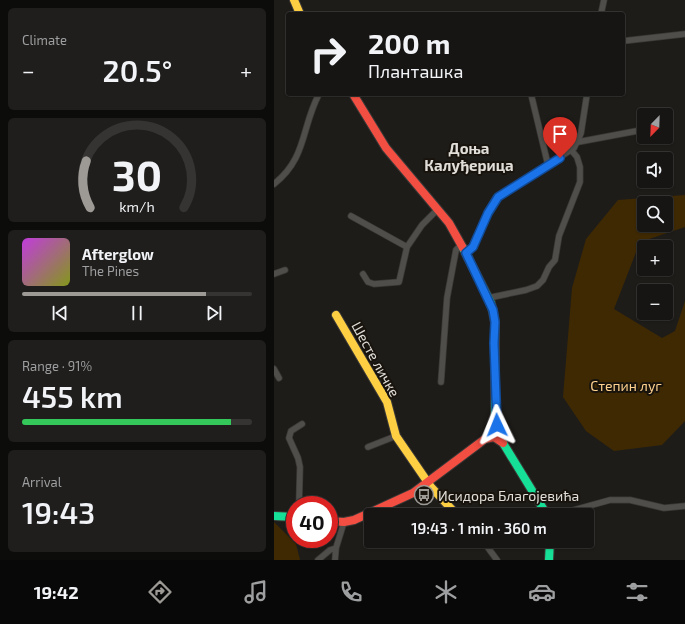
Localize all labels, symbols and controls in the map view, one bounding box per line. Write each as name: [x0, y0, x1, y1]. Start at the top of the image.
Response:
text: 200 m: [368, 26, 450, 60]
icon: right: [302, 28, 354, 80]
text: Climate: [22, 32, 67, 48]
text: 20.5°: [102, 52, 172, 88]
text: −: [22, 57, 35, 83]
text: +: [240, 57, 252, 83]
text: Планташка: [368, 60, 463, 82]
north arrow: [637, 108, 673, 144]
map controls: [637, 108, 673, 320]
pin: [543, 117, 577, 158]
icon: arrive: [549, 123, 571, 145]
district label: Доња Калуђерица: [424, 139, 514, 175]
text: 30: [112, 149, 162, 199]
button: sound: [637, 152, 673, 188]
button: search: [637, 196, 673, 232]
text: km/h: [119, 198, 155, 215]
button: +: [637, 240, 673, 276]
text: Afterglow: [82, 245, 154, 263]
text: The Pines: [82, 263, 139, 279]
button: −: [637, 284, 673, 320]
icon: previous: [49, 302, 71, 324]
icon: pause: [126, 302, 148, 324]
icon: next: [203, 302, 225, 324]
street label: Шесте личке: [348, 318, 404, 400]
text: Range · 91%: [22, 358, 92, 374]
park label: Степин луг: [590, 377, 662, 394]
text: 455 km: [22, 378, 123, 414]
position arrow: [476, 404, 518, 446]
text: Arrival: [22, 474, 62, 490]
bus stop icon: Исидора Благојевића: [413, 484, 435, 506]
place label: Исидора Благојевића: [438, 487, 579, 504]
text: 19:43: [22, 494, 95, 530]
speed limit sign: 40: [286, 496, 338, 548]
text: 19:43 · 1 min · 360 m: [411, 519, 547, 537]
icon: directions: [146, 578, 174, 606]
icon: music: [242, 578, 270, 606]
icon: phone: [337, 578, 365, 606]
icon: climate: [432, 578, 460, 606]
icon: car: [528, 578, 556, 606]
icon: filters: [623, 578, 651, 606]
text: 19:42: [34, 581, 79, 603]

